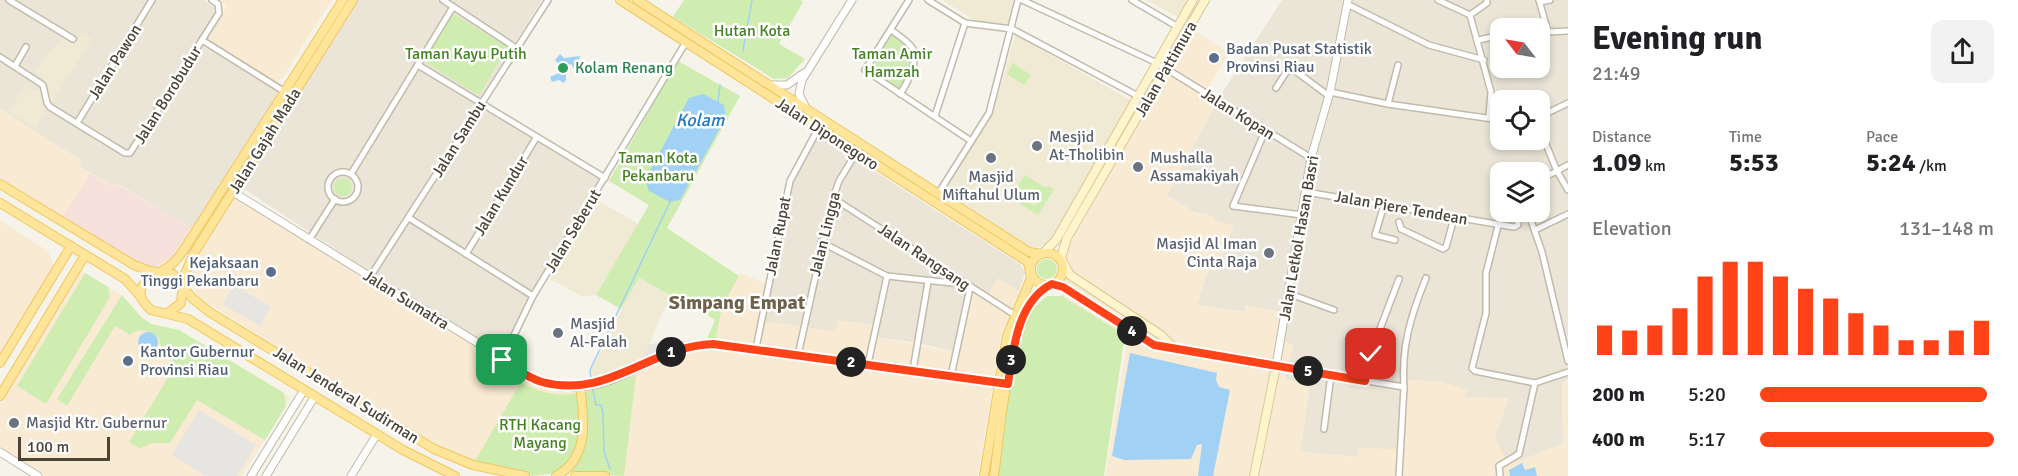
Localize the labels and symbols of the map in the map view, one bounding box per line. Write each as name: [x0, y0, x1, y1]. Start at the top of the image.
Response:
street label: Jalan Pattimura: [1130, 17, 1202, 121]
north arrow: [1490, 18, 1550, 78]
street label: Jalan Pawon: [84, 21, 146, 103]
park label: Hutan Kota: [714, 21, 790, 41]
place label: Badan Pusat Statistik Provinsi Riau: [1226, 39, 1372, 77]
street label: Jalan Borobudur: [130, 42, 206, 148]
park label: Taman Kayu Putih: [405, 44, 527, 64]
park label: Taman Amir Hamzah: [852, 44, 932, 82]
marker: Badan Pusat Statistik Provinsi Riau: [1207, 51, 1221, 65]
place label: Kolam Renang: [575, 58, 673, 78]
marker: Kolam Renang: [556, 61, 570, 75]
street label: Jalan Kopan: [1198, 84, 1278, 144]
street label: Jalan Gajah Mada: [225, 85, 305, 197]
street label: Jalan Diponegoro: [772, 93, 882, 175]
street label: Jalan Sambu: [427, 97, 491, 181]
water label: Kolam: [676, 109, 725, 131]
place label: Mesjid At-Tholibin: [1049, 127, 1124, 165]
marker: Mesjid At-Tholibin: [1030, 139, 1044, 153]
park label: Taman Kota Pekanbaru: [618, 148, 698, 186]
place label: Mushalla Assamakiyah: [1150, 148, 1239, 186]
marker: Masjid Miftahul Ulum: [984, 151, 998, 165]
street label: Jalan Kundur: [469, 152, 533, 240]
street label: Jalan Letkol Hasan Basri: [1275, 154, 1323, 322]
marker: Mushalla Assamakiyah: [1131, 160, 1145, 174]
place label: Masjid Miftahul Ulum: [942, 167, 1040, 205]
street label: Jalan Seberut: [540, 185, 606, 276]
street label: Jalan Piere Tendean: [1333, 186, 1469, 230]
street label: Jalan Lingga: [805, 190, 845, 278]
street label: Jalan Rupat: [761, 194, 796, 277]
street label: Jalan Rangsang: [874, 219, 974, 295]
place label: Masjid Al Iman Cinta Raja: [1156, 234, 1257, 272]
marker: Masjid Al Iman Cinta Raja: [1262, 246, 1276, 260]
place label: Kejaksaan Tinggi Pekanbaru: [141, 253, 259, 291]
marker: Kejaksaan Tinggi Pekanbaru: [264, 265, 278, 279]
street label: Jalan Sumatra: [359, 266, 453, 334]
district label: Simpang Empat: [669, 290, 806, 315]
place label: Masjid Al-Falah: [570, 314, 627, 352]
pin: 4: [1117, 316, 1147, 346]
marker: Masjid Al-Falah: [551, 326, 565, 340]
pin: [1345, 328, 1396, 379]
pin: [476, 334, 527, 385]
pin: 1: [656, 337, 686, 367]
place label: Kantor Gubernur Provinsi Riau: [140, 342, 254, 380]
street label: Jalan Jenderal Sudirman: [269, 342, 423, 448]
pin: 3: [996, 345, 1026, 375]
pin: 2: [836, 347, 866, 377]
marker: Kantor Gubernur Provinsi Riau: [121, 354, 135, 368]
pin: 5: [1293, 356, 1323, 386]
place label: Masjid Ktr. Gubernur: [26, 413, 167, 433]
park label: RTH Kacang Mayang: [499, 415, 581, 453]
marker: Masjid Ktr. Gubernur: [7, 416, 21, 430]
scale bar: [18, 434, 110, 462]

